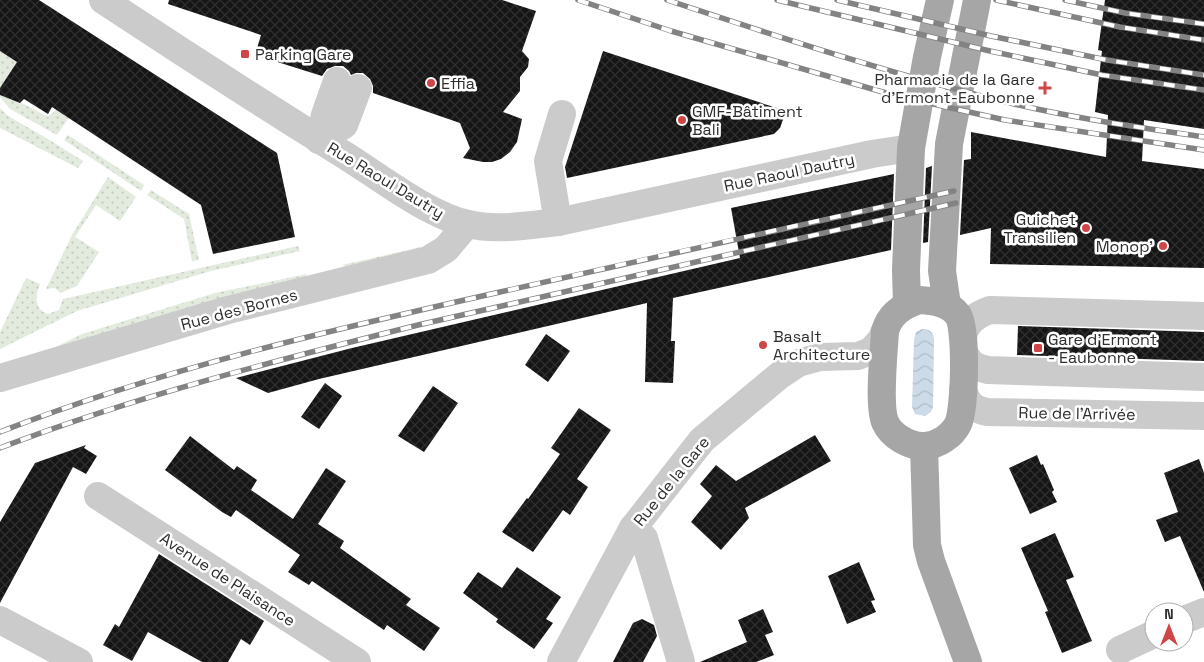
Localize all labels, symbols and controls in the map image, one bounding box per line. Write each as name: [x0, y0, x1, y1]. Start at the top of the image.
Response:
place label: Parking Gare: [255, 44, 351, 65]
marker: Parking Gare: [239, 48, 251, 60]
place label: Pharmacie de la Gare d'Ermont-Eaubonne: [874, 69, 1035, 108]
place label: Effia: [441, 73, 475, 94]
marker: Effia: [425, 77, 437, 89]
marker: Pharmacie de la Gare d'Ermont-Eaubonne: [1039, 82, 1051, 94]
place label: GMF-Bâtiment Bali: [692, 101, 803, 140]
marker: GMF-Bâtiment Bali: [676, 114, 688, 126]
street label: Rue Raoul Dautry: [323, 137, 448, 224]
street label: Rue Raoul Dautry: [722, 148, 856, 197]
place label: Guichet Transilien: [1004, 209, 1076, 248]
marker: Guichet Transilien: [1080, 222, 1092, 234]
place label: Monop': [1096, 236, 1153, 257]
marker: Monop': [1157, 240, 1169, 252]
street label: Rue des Bornes: [178, 284, 300, 335]
place label: Basalt Architecture: [773, 326, 870, 365]
place label: Gare d'Ermont - Eaubonne: [1048, 329, 1157, 368]
marker: Basalt Architecture: [757, 339, 769, 351]
marker: Gare d'Ermont - Eaubonne: [1032, 342, 1044, 354]
street label: Rue de l'Arrivée: [1018, 402, 1136, 425]
street label: Rue de la Gare: [629, 432, 714, 531]
street label: Avenue de Plaisance: [156, 528, 300, 631]
north arrow: [1144, 602, 1194, 652]
text: N: [1164, 605, 1174, 623]

